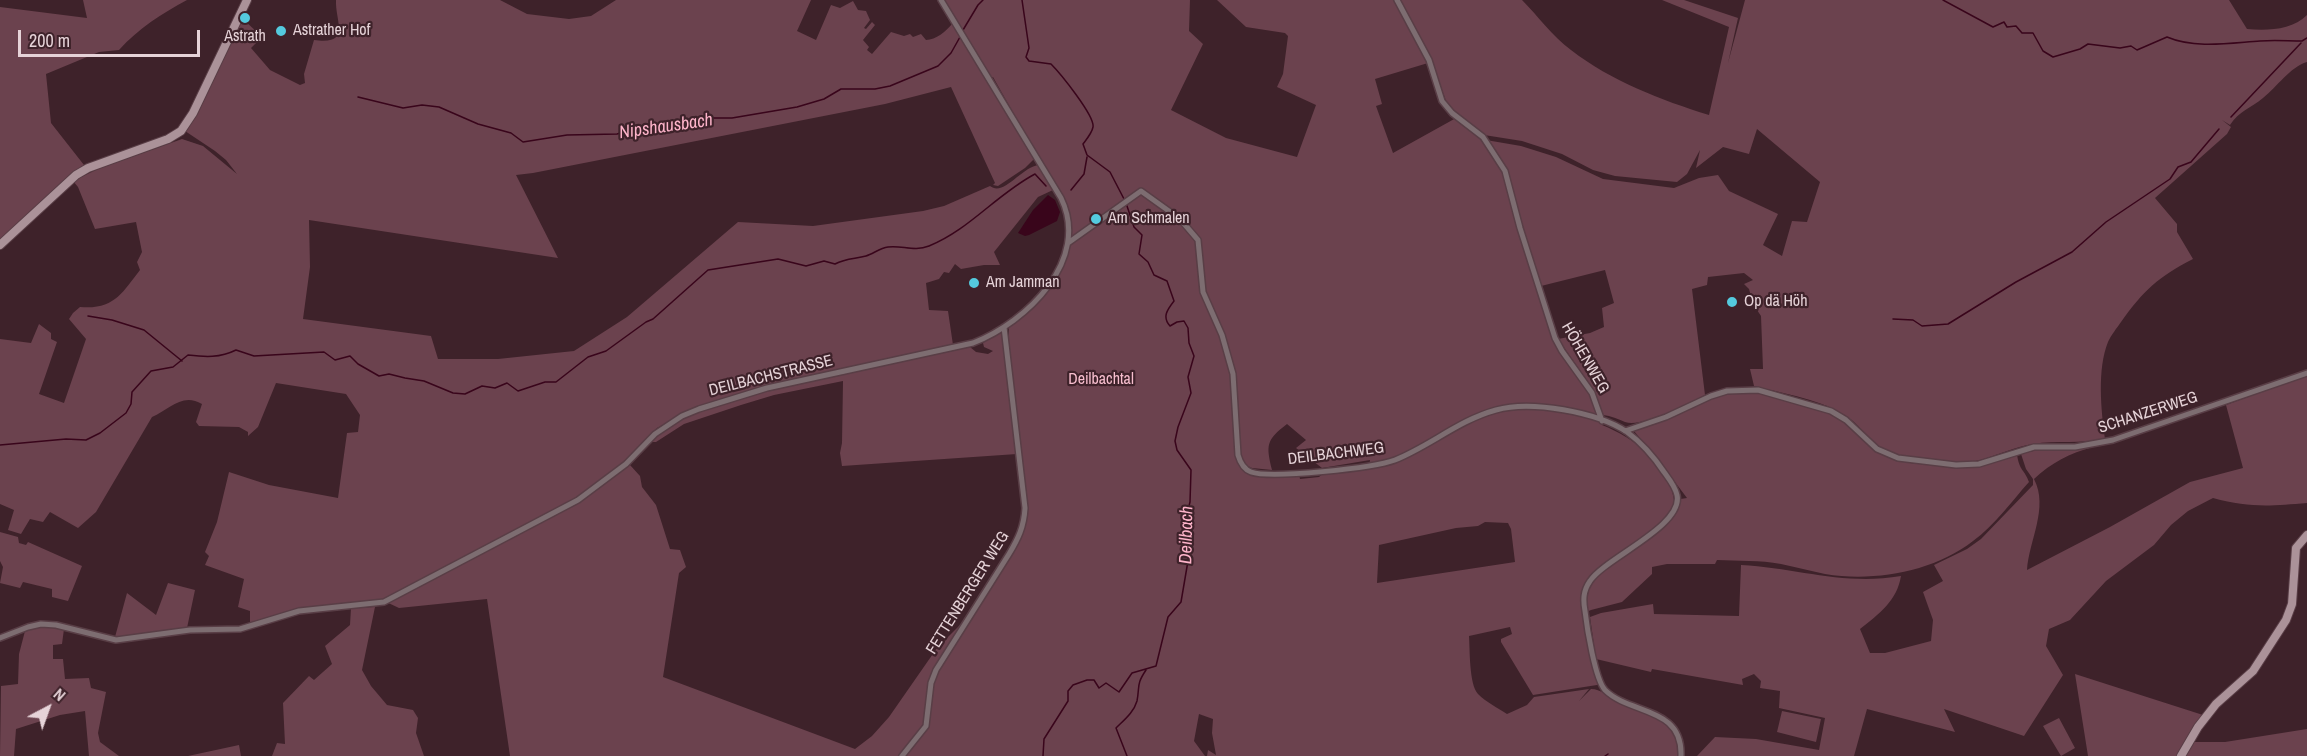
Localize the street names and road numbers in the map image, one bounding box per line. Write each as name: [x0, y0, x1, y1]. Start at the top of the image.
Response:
street label: HÖHENWEG: [1557, 319, 1613, 397]
street label: DEILBACHSTRASSE: [707, 351, 835, 401]
street label: SCHANZERWEG: [2096, 388, 2200, 438]
street label: DEILBACHWEG: [1287, 439, 1385, 469]
street label: FETTENBERGER WEG: [922, 528, 1014, 658]

